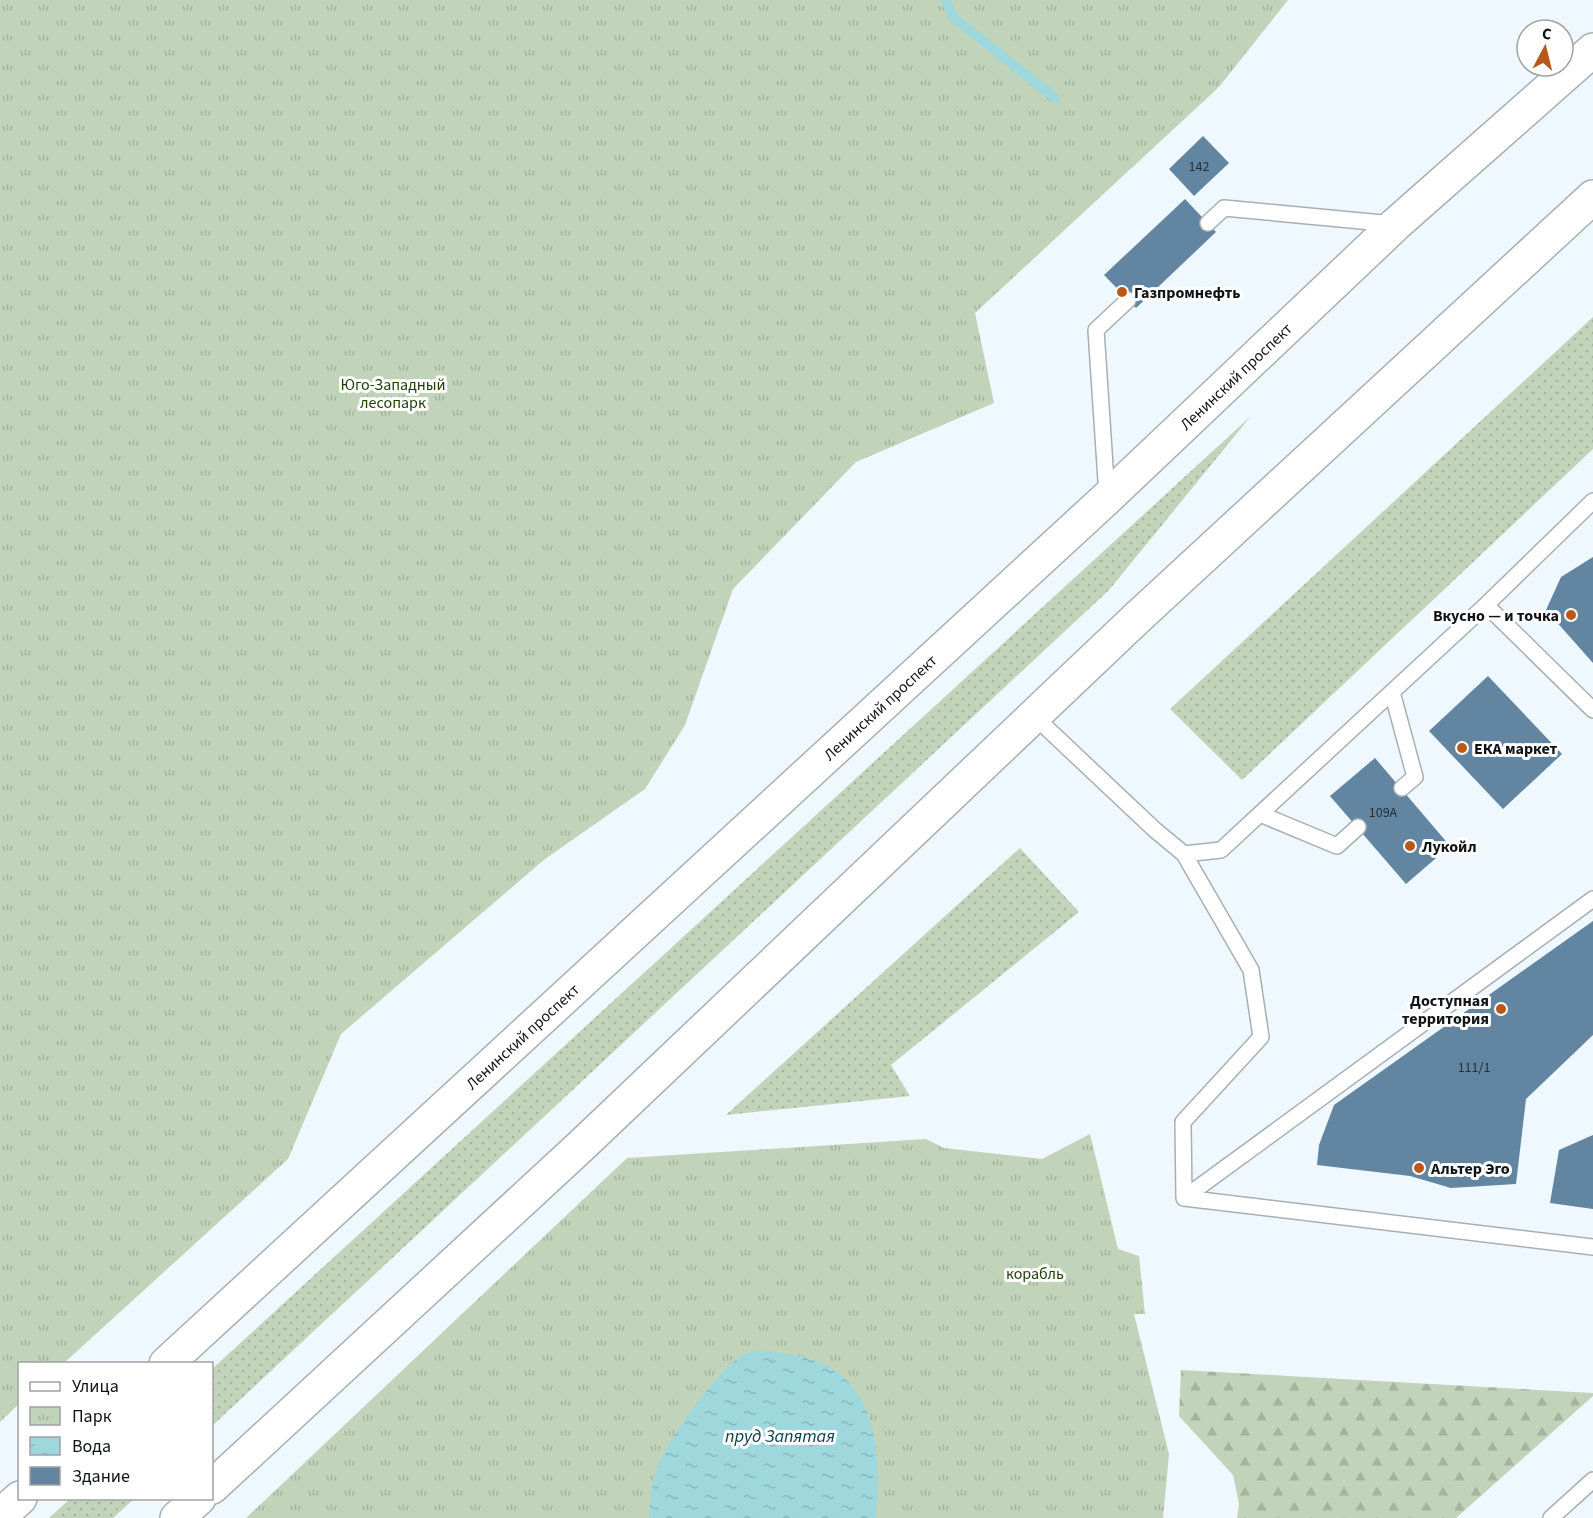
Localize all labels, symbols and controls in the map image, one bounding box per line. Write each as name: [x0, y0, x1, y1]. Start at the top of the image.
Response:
north arrow: [1515, 18, 1575, 78]
text: С: [1541, 23, 1553, 46]
house number: 142: [1189, 157, 1209, 177]
place label: Газпромнефть: [1134, 282, 1241, 304]
marker: Газпромнефть: [1115, 285, 1129, 299]
street label: Ленинский проспект: [1175, 318, 1297, 435]
park label: Юго-Западный лесопарк: [341, 374, 445, 414]
place label: Вкусно — и точка: [1433, 605, 1559, 627]
marker: Вкусно — и точка: [1564, 608, 1578, 622]
street label: Ленинский проспект: [819, 650, 942, 766]
place label: ЕКА маркет: [1474, 738, 1558, 760]
marker: ЕКА маркет: [1455, 741, 1469, 755]
house number: 109А: [1369, 803, 1398, 823]
place label: Лукойл: [1421, 836, 1477, 858]
marker: Лукойл: [1403, 839, 1417, 853]
street label: Ленинский проспект: [461, 979, 584, 1095]
place label: Доступная территория: [1402, 990, 1489, 1030]
marker: Доступная территория: [1494, 1002, 1508, 1016]
house number: 111/1: [1458, 1058, 1490, 1078]
place label: Альтер Эго: [1430, 1158, 1510, 1180]
marker: Альтер Эго: [1412, 1161, 1426, 1175]
park label: корабль: [1006, 1263, 1064, 1285]
legend: [18, 1362, 213, 1500]
text: Улица: [72, 1374, 119, 1399]
text: Парк: [72, 1404, 112, 1429]
water label: пруд Запятая: [725, 1424, 835, 1449]
text: Вода: [72, 1434, 111, 1459]
text: Здание: [72, 1464, 130, 1489]

